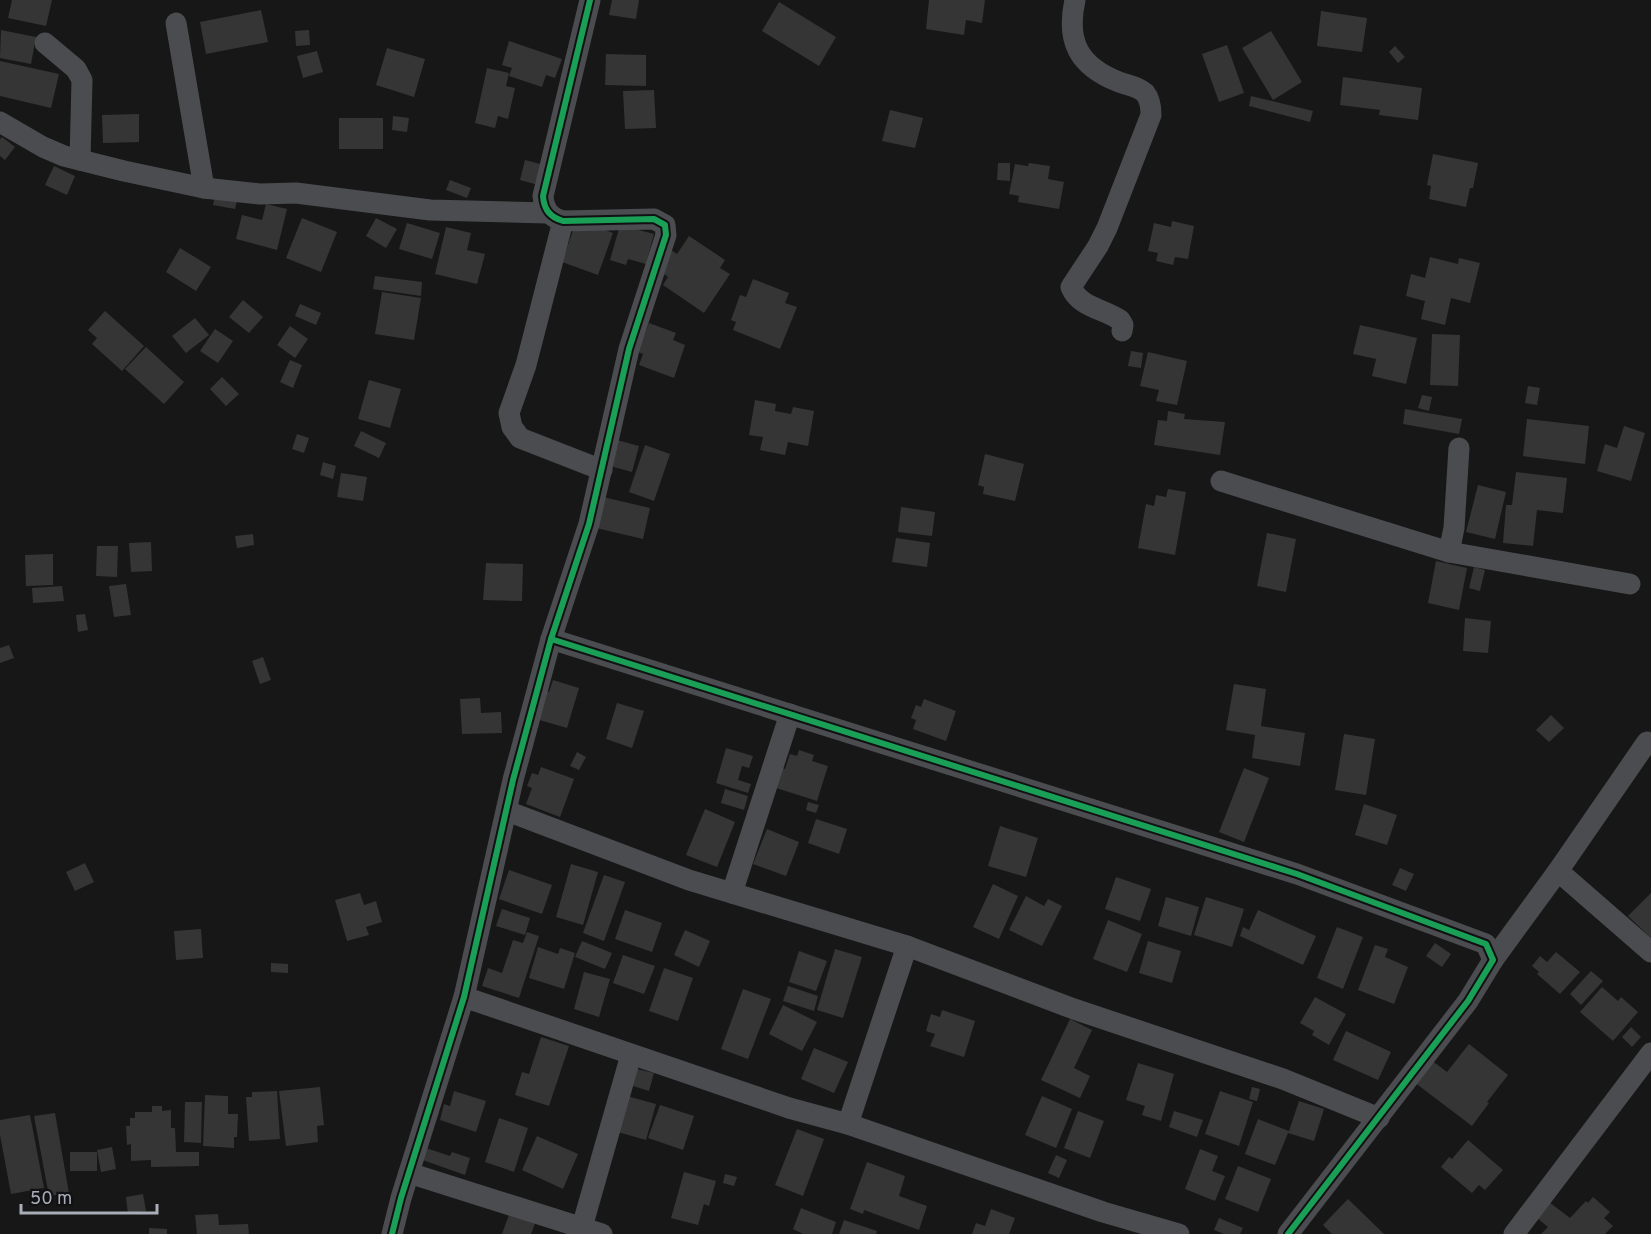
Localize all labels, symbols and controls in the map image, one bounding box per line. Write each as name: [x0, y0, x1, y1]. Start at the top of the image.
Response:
scale bar: [21, 1177, 158, 1215]
text: 50 m: [30, 1188, 72, 1211]

